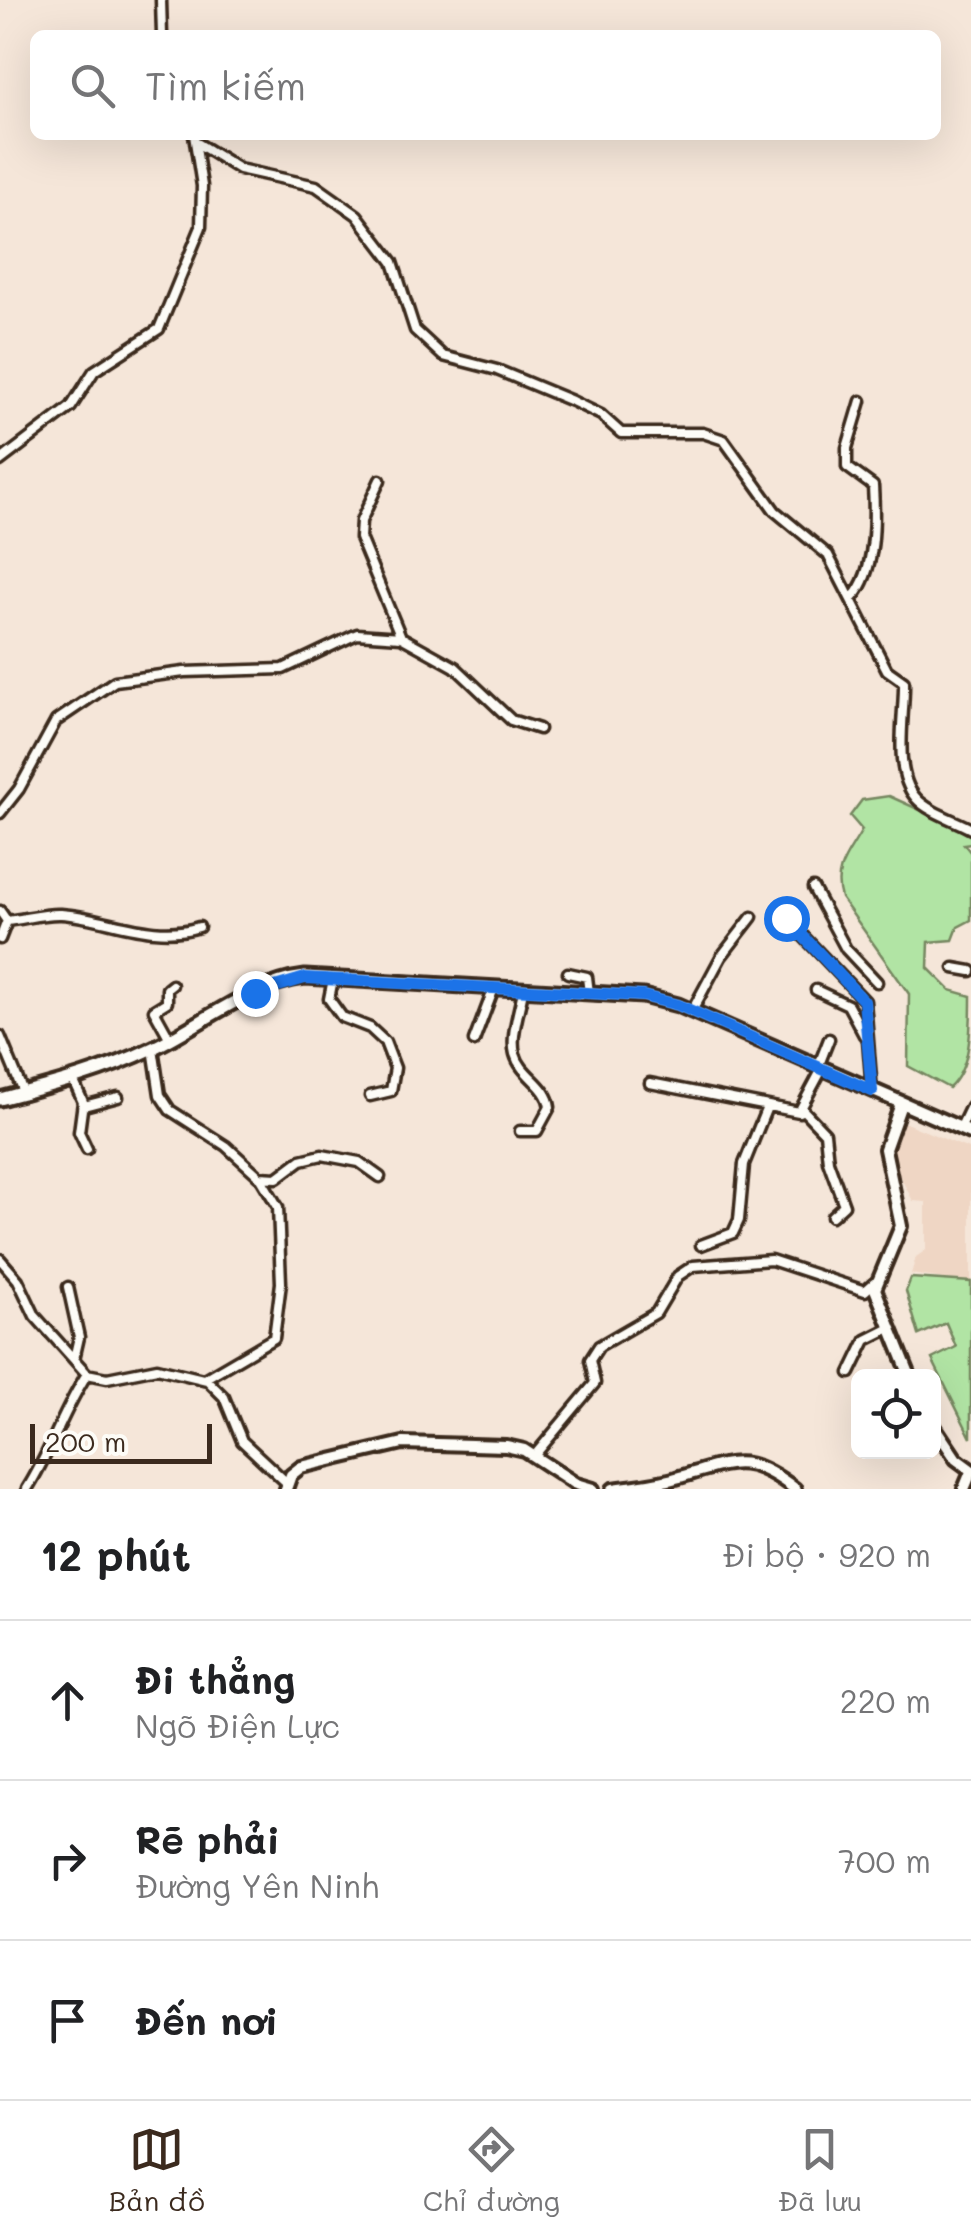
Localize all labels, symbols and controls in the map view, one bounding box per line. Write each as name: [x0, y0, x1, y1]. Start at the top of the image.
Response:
search box: [30, 30, 941, 140]
icon: search: [65, 58, 120, 113]
text: Tìm kiếm: [145, 60, 306, 110]
route start: [764, 896, 810, 942]
route end: [233, 971, 279, 1017]
map controls: [851, 1369, 941, 1459]
button: locate: [851, 1369, 941, 1459]
scale bar: [30, 1419, 212, 1464]
text: 200 m: [45, 1423, 126, 1459]
text: 12 phút: [40, 1527, 191, 1582]
text: Đi bộ · 920 m: [722, 1533, 931, 1575]
text: Đi thẳng: [135, 1654, 295, 1704]
icon: ahead: [40, 1673, 95, 1728]
text: 220 m: [840, 1679, 931, 1721]
text: Ngõ Điện Lực: [135, 1704, 340, 1746]
text: Rẽ phải: [135, 1814, 280, 1864]
icon: right: [40, 1833, 95, 1888]
text: 700 m: [838, 1839, 931, 1881]
text: Đường Yên Ninh: [135, 1864, 379, 1906]
icon: arrive: [40, 1993, 95, 2048]
text: Đến nơi: [135, 1995, 278, 2045]
tab: Bản đồ: [109, 2122, 205, 2218]
tab: Chỉ đường: [423, 2122, 560, 2218]
tab: Đã lưu: [778, 2122, 862, 2218]

